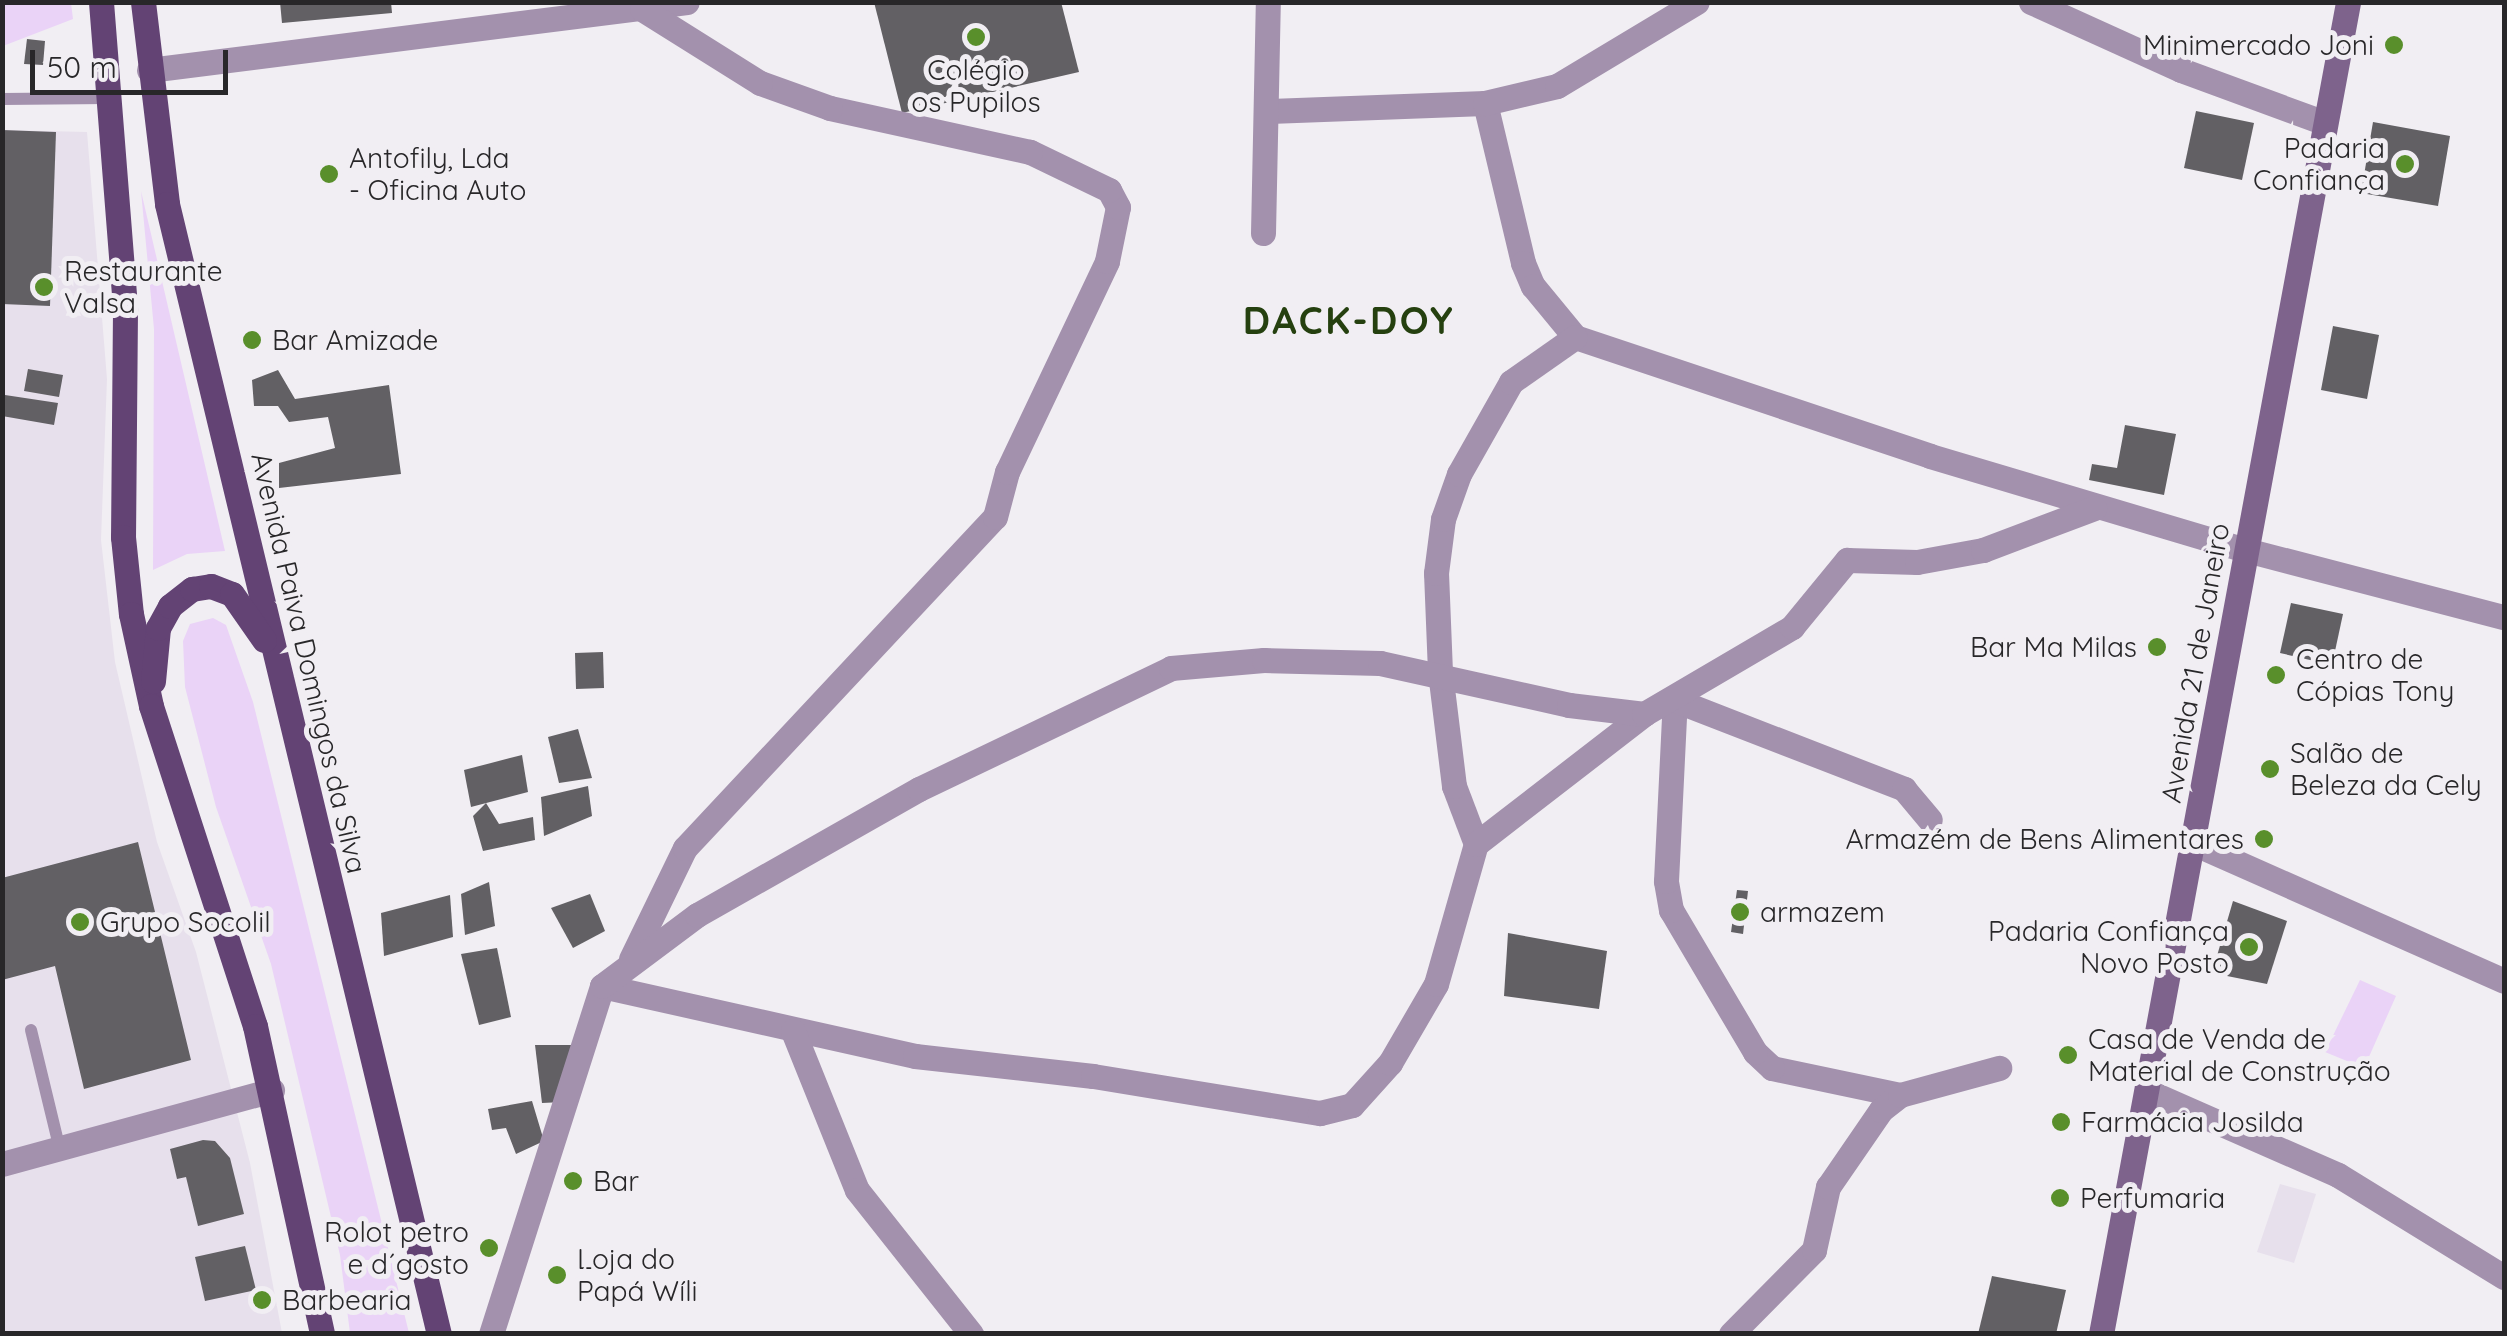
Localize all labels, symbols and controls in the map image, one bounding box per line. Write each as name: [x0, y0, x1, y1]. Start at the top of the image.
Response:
marker: Colégio os Pupilos: [965, 26, 987, 48]
place label: Minimercado Joni: [2143, 28, 2374, 62]
scale bar: [35, 30, 232, 92]
marker: Minimercado Joni: [2383, 34, 2405, 56]
text: 50 m: [47, 48, 117, 86]
place label: Colégio os Pupilos: [911, 53, 1041, 119]
place label: Padaria Confiança: [2253, 131, 2385, 197]
place label: Antofily, Lda - Oficina Auto: [349, 141, 526, 207]
marker: Padaria Confiança: [2394, 153, 2416, 175]
marker: Antofily, Lda - Oficina Auto: [318, 163, 340, 185]
place label: Restaurante Valsa: [64, 254, 222, 320]
marker: Restaurante Valsa: [33, 276, 55, 298]
district label: DACK-DOY: [1243, 298, 1455, 344]
place label: Bar Amizade: [272, 323, 438, 357]
marker: Bar Amizade: [241, 329, 263, 351]
street label: Avenida Paiva Domingos da Silva: [244, 449, 374, 877]
street label: Avenida 21 de Janeiro: [2154, 520, 2236, 806]
place label: Bar Ma Milas: [1970, 630, 2137, 664]
marker: Bar Ma Milas: [2146, 636, 2168, 658]
place label: Centro de Cópias Tony: [2296, 642, 2454, 708]
marker: Centro de Cópias Tony: [2265, 664, 2287, 686]
place label: Salão de Beleza da Cely: [2290, 736, 2482, 802]
marker: Salão de Beleza da Cely: [2259, 758, 2281, 780]
place label: Armazém de Bens Alimentares: [1845, 822, 2244, 856]
marker: Armazém de Bens Alimentares: [2253, 828, 2275, 850]
place label: armazem: [1760, 895, 1885, 929]
marker: armazem: [1729, 901, 1751, 923]
place label: Grupo Socolil: [100, 905, 271, 939]
marker: Grupo Socolil: [69, 911, 91, 933]
place label: Padaria Confiança Novo Posto: [1988, 914, 2229, 980]
marker: Padaria Confiança Novo Posto: [2238, 936, 2260, 958]
place label: Casa de Venda de Material de Construção: [2088, 1022, 2391, 1088]
marker: Casa de Venda de Material de Construção: [2057, 1044, 2079, 1066]
place label: Farmácia Josilda: [2081, 1105, 2304, 1139]
marker: Farmácia Josilda: [2050, 1111, 2072, 1133]
place label: Bar: [593, 1164, 639, 1198]
marker: Bar: [562, 1170, 584, 1192]
place label: Perfumaria: [2080, 1181, 2225, 1215]
marker: Perfumaria: [2049, 1187, 2071, 1209]
place label: Rolot petro e d´gosto: [324, 1215, 469, 1281]
marker: Rolot petro e d´gosto: [478, 1237, 500, 1259]
place label: Loja do Papá Wíli: [577, 1242, 698, 1308]
marker: Loja do Papá Wíli: [546, 1264, 568, 1286]
place label: Barbearia: [282, 1283, 412, 1317]
marker: Barbearia: [251, 1289, 273, 1311]

